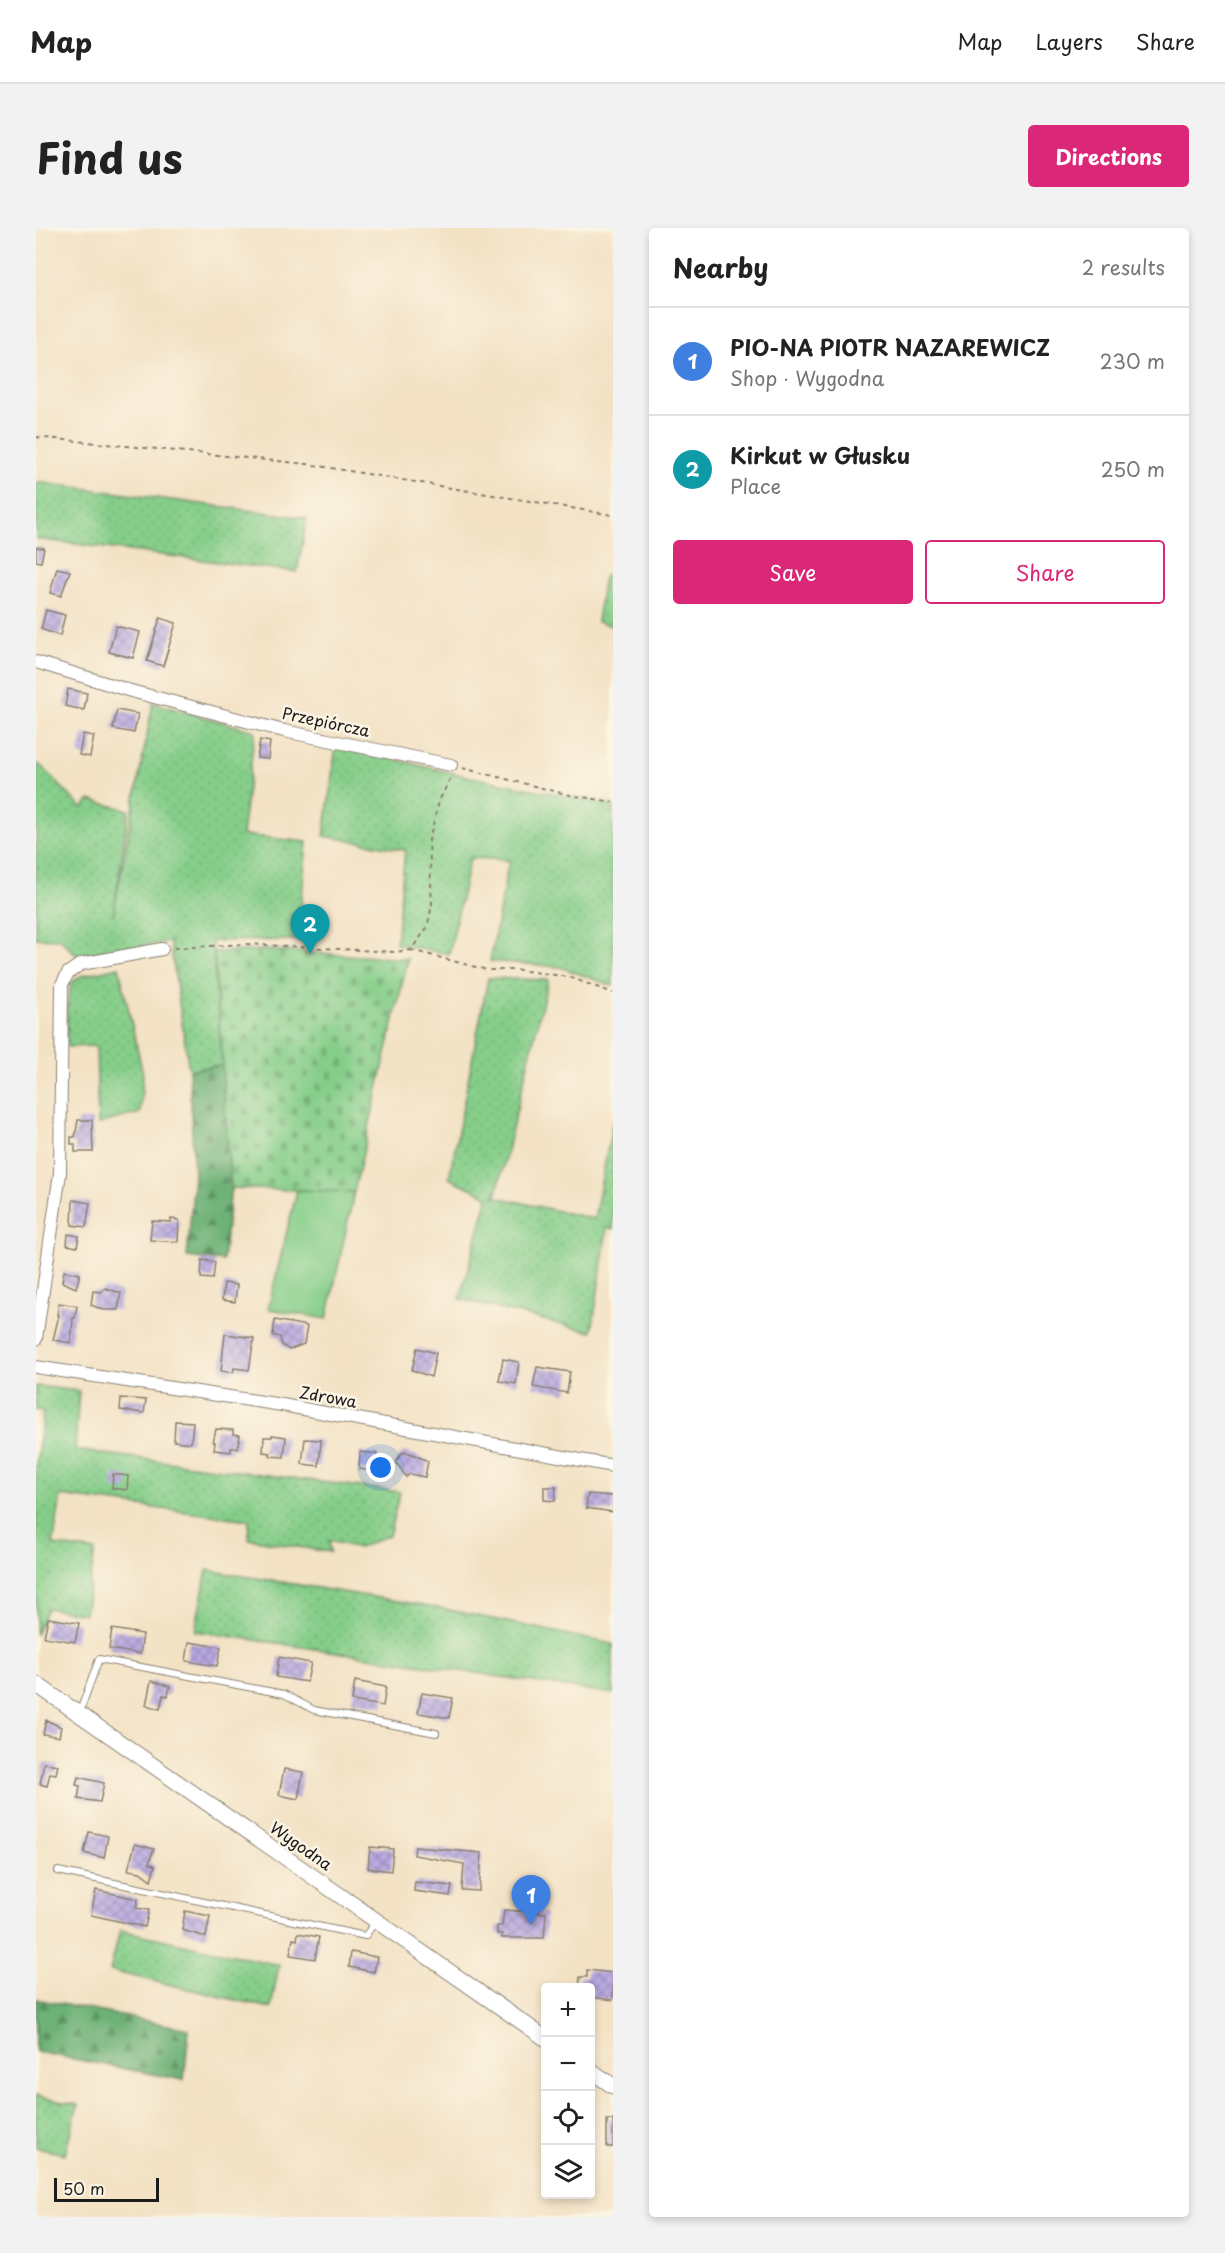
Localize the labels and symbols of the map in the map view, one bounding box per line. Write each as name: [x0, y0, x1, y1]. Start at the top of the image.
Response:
street label: Przepiórcza: [280, 700, 372, 742]
pin: 2: [290, 904, 330, 954]
street label: Zdrowa: [298, 1379, 359, 1413]
your location: [366, 1453, 395, 1482]
street label: Wygodna: [266, 1815, 338, 1875]
pin: 1: [512, 1876, 550, 1925]
scale bar: [54, 2175, 159, 2202]

